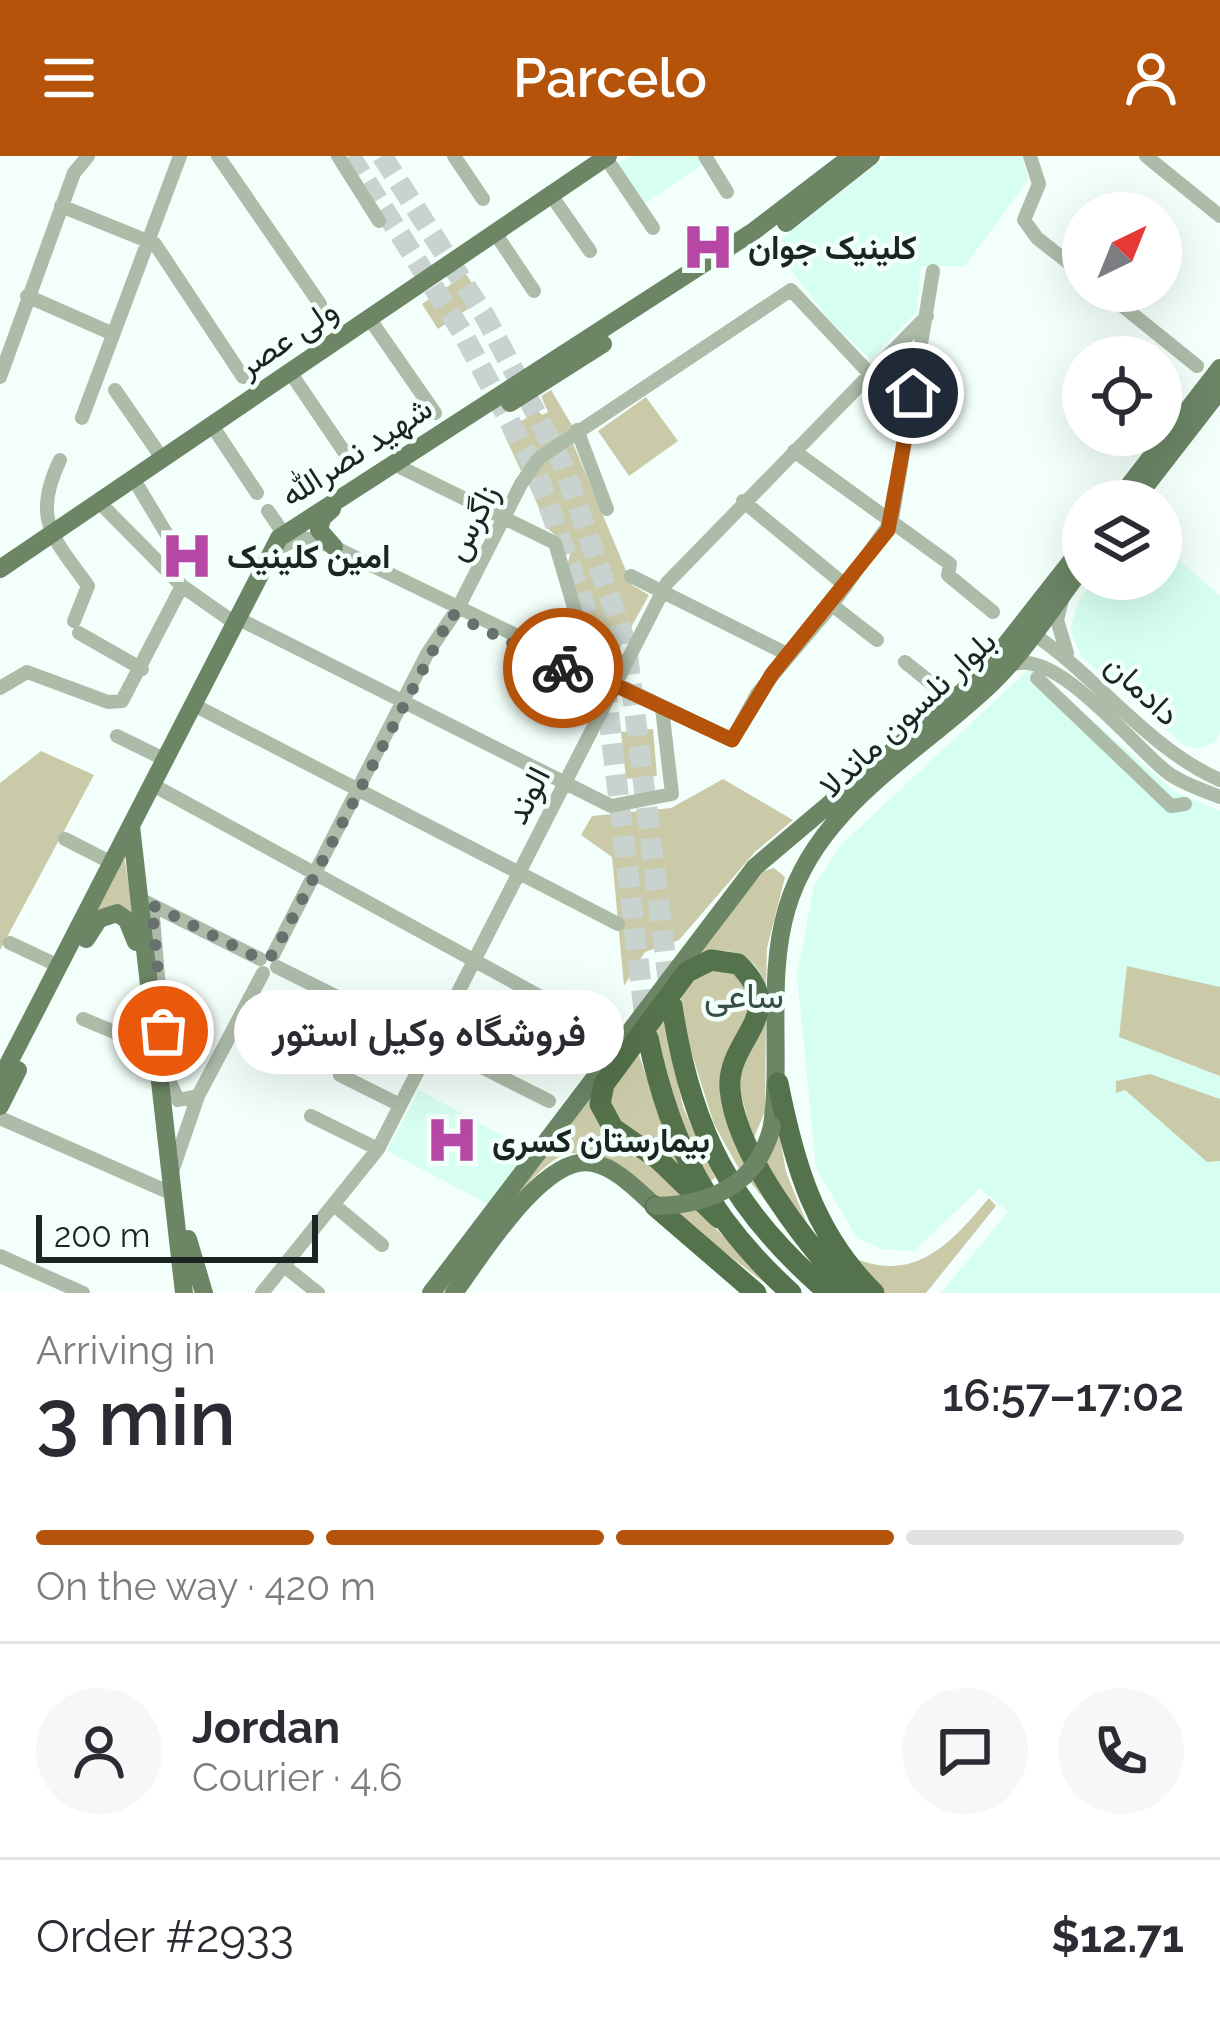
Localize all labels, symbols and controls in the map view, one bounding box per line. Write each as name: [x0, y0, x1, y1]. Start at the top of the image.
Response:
icon: menu: [36, 45, 102, 111]
icon: person: [1118, 45, 1184, 111]
text: Parcelo: [513, 46, 707, 110]
north arrow: [1062, 192, 1182, 312]
map controls: [1062, 192, 1182, 600]
hospital icon: کلینیک جوان: [679, 218, 737, 276]
place label: کلینیک جوان: [748, 228, 917, 268]
street label: ولی عصر: [229, 290, 345, 386]
button: locate: [1062, 336, 1182, 456]
pin: [862, 342, 964, 444]
icon: home: [880, 360, 946, 426]
street label: شهید نصرالله: [273, 388, 440, 516]
street label: زاگرس: [436, 478, 508, 567]
button: layers: [1062, 480, 1182, 600]
hospital icon: امین کلینیک: [158, 527, 216, 585]
place label: امین کلینیک: [227, 537, 391, 577]
courier: [503, 608, 623, 728]
street label: بلوار نلسون ماندلا: [811, 622, 1004, 806]
icon: bike: [530, 635, 596, 701]
street label: دادمان: [1097, 645, 1188, 734]
street label: الوند: [497, 760, 559, 831]
district label: ساعی: [704, 974, 784, 1017]
pin: [112, 980, 214, 1082]
callout: فروشگاه وکیل استور: [235, 989, 625, 1073]
icon: bag: [130, 998, 196, 1064]
text: فروشگاه وکیل استور: [272, 1009, 586, 1055]
hospital icon: بیمارستان کسری: [423, 1111, 481, 1169]
place label: بیمارستان کسری: [492, 1121, 710, 1161]
scale bar: [36, 1209, 318, 1262]
text: 200 m: [54, 1216, 150, 1255]
text: Arriving in: [36, 1327, 216, 1373]
text: 16:57–17:02: [942, 1369, 1184, 1422]
text: 3 min: [36, 1372, 236, 1463]
text: On the way · 420 m: [36, 1563, 376, 1609]
button: person: [36, 1688, 162, 1814]
button: chat: [902, 1688, 1028, 1814]
button: phone: [1058, 1688, 1184, 1814]
text: Jordan: [192, 1701, 340, 1754]
text: Courier · 4.6: [192, 1754, 402, 1800]
text: Order #2933: [36, 1910, 294, 1963]
text: $12.71: [1051, 1910, 1184, 1963]

